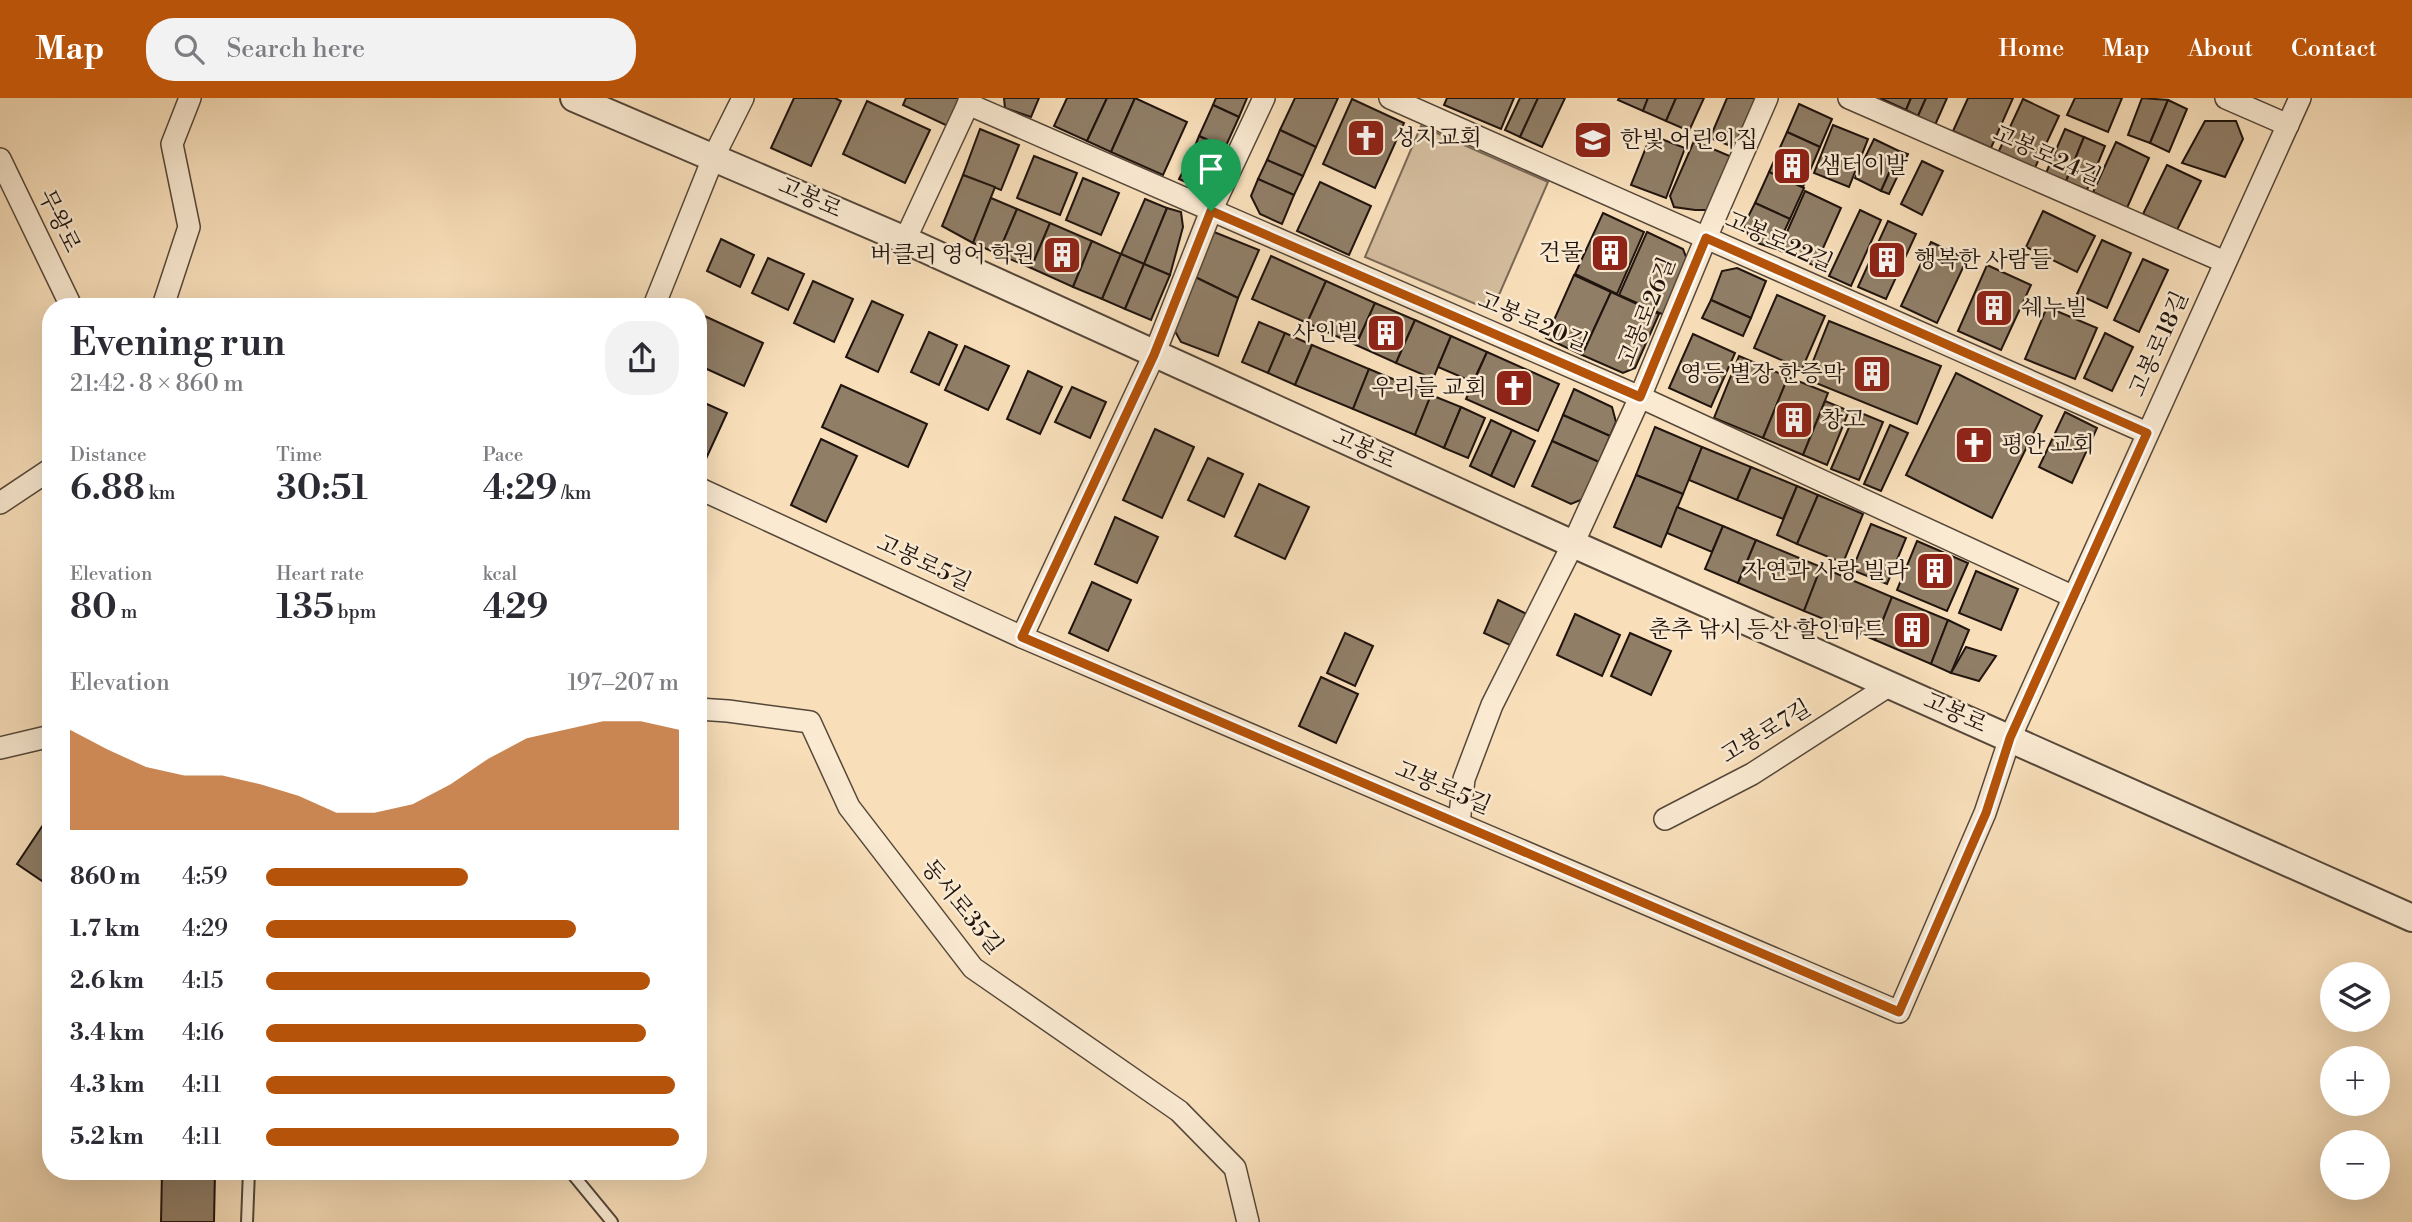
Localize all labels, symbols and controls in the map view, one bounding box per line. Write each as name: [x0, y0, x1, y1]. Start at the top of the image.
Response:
search box: [146, 18, 636, 81]
text: Map: [35, 29, 104, 70]
icon: search: [170, 30, 208, 68]
text: Search here: [226, 33, 365, 65]
text: Home: [1999, 34, 2064, 64]
text: Map: [2102, 34, 2150, 64]
text: About: [2188, 34, 2253, 64]
text: Contact: [2291, 34, 2377, 64]
church icon: 성지교회: [1345, 117, 1387, 159]
school or university icon: 한빛 어린이집: [1572, 119, 1614, 161]
street label: 고봉로24길: [1988, 120, 2106, 192]
place label: 성지교회: [1393, 124, 1482, 152]
place label: 한빛 어린이집: [1620, 126, 1758, 154]
pin: [1181, 139, 1241, 211]
building icon: 샘터이발: [1771, 145, 1813, 187]
icon: arrive: [1192, 150, 1230, 188]
place label: 샘터이발: [1819, 152, 1909, 180]
street label: 고봉로: [774, 172, 846, 224]
street label: 무왕로: [32, 185, 86, 257]
street label: 고봉로22길: [1721, 206, 1837, 278]
building icon: 건물: [1589, 232, 1631, 274]
building icon: 버클리 영어 학원: [1041, 234, 1083, 276]
place label: 건물: [1539, 239, 1583, 267]
building icon: 행복한 사람들: [1866, 239, 1908, 281]
place label: 버클리 영어 학원: [870, 241, 1035, 269]
place label: 행복한 사람들: [1914, 246, 2052, 274]
street label: 고봉로26길: [1612, 253, 1682, 371]
street label: 고봉로20길: [1474, 286, 1592, 358]
building icon: 쉐누빌: [1973, 287, 2015, 329]
street label: 고봉로18길: [2123, 287, 2195, 401]
place label: 쉐누빌: [2021, 294, 2088, 322]
building icon: 사인빌: [1365, 312, 1407, 354]
place label: 사인빌: [1292, 319, 1359, 347]
text: Evening run: [70, 320, 285, 367]
button: share: [605, 321, 679, 395]
building icon: 영등 별장 한증막: [1851, 353, 1893, 395]
place label: 영등 별장 한증막: [1680, 360, 1846, 388]
church icon: 우리들 교회: [1493, 367, 1535, 409]
text: 21:42 · 8 × 860 m: [70, 370, 244, 398]
place label: 우리들 교회: [1371, 374, 1487, 402]
building icon: 창고: [1773, 399, 1815, 441]
place label: 창고: [1821, 406, 1865, 434]
street label: 고봉로: [1328, 423, 1400, 475]
church icon: 평안 교회: [1953, 424, 1995, 466]
place label: 평안 교회: [2001, 431, 2095, 459]
text: Distance: [70, 443, 147, 467]
text: Time: [276, 443, 322, 467]
text: Pace: [483, 443, 523, 467]
text: 6.88: [70, 467, 145, 510]
text: 30:51: [276, 467, 368, 510]
text: 4:29: [483, 467, 557, 510]
text: km: [145, 481, 175, 505]
text: /km: [557, 481, 591, 505]
street label: 고봉로5길: [872, 529, 976, 597]
building icon: 자연과 사랑 빌라: [1914, 550, 1956, 592]
place label: 자연과 사랑 빌라: [1743, 557, 1909, 585]
text: Elevation: [70, 562, 152, 586]
text: Heart rate: [276, 562, 364, 586]
text: kcal: [483, 562, 517, 586]
text: 80: [70, 586, 117, 629]
text: 135: [276, 586, 334, 629]
text: 429: [483, 586, 548, 629]
text: m: [117, 600, 137, 624]
text: bpm: [334, 600, 376, 624]
building icon: 춘추 낚시 등산 할인마트: [1891, 609, 1933, 651]
place label: 춘추 낚시 등산 할인마트: [1649, 616, 1885, 644]
text: Elevation: [70, 669, 170, 697]
text: 197–207 m: [567, 669, 679, 697]
street label: 고봉로: [1919, 687, 1991, 739]
street label: 고봉로7길: [1716, 694, 1816, 770]
street label: 고봉로5길: [1391, 755, 1495, 821]
street label: 동서로35길: [915, 854, 1009, 960]
text: 860 m: [70, 863, 140, 891]
text: 4:59: [182, 863, 228, 891]
text: 1.7 km: [70, 915, 140, 943]
text: 4:29: [182, 915, 228, 943]
map controls: [2320, 962, 2390, 1200]
button: layers: [2320, 962, 2390, 1032]
text: 2.6 km: [70, 967, 144, 995]
text: 4:15: [182, 967, 223, 995]
text: 3.4 km: [70, 1019, 144, 1047]
text: 4:16: [182, 1019, 224, 1047]
button: +: [2320, 1046, 2390, 1116]
text: 4.3 km: [70, 1071, 144, 1099]
text: 4:11: [182, 1071, 221, 1099]
text: 5.2 km: [70, 1123, 144, 1151]
text: 4:11: [182, 1123, 221, 1151]
button: −: [2320, 1130, 2390, 1200]

